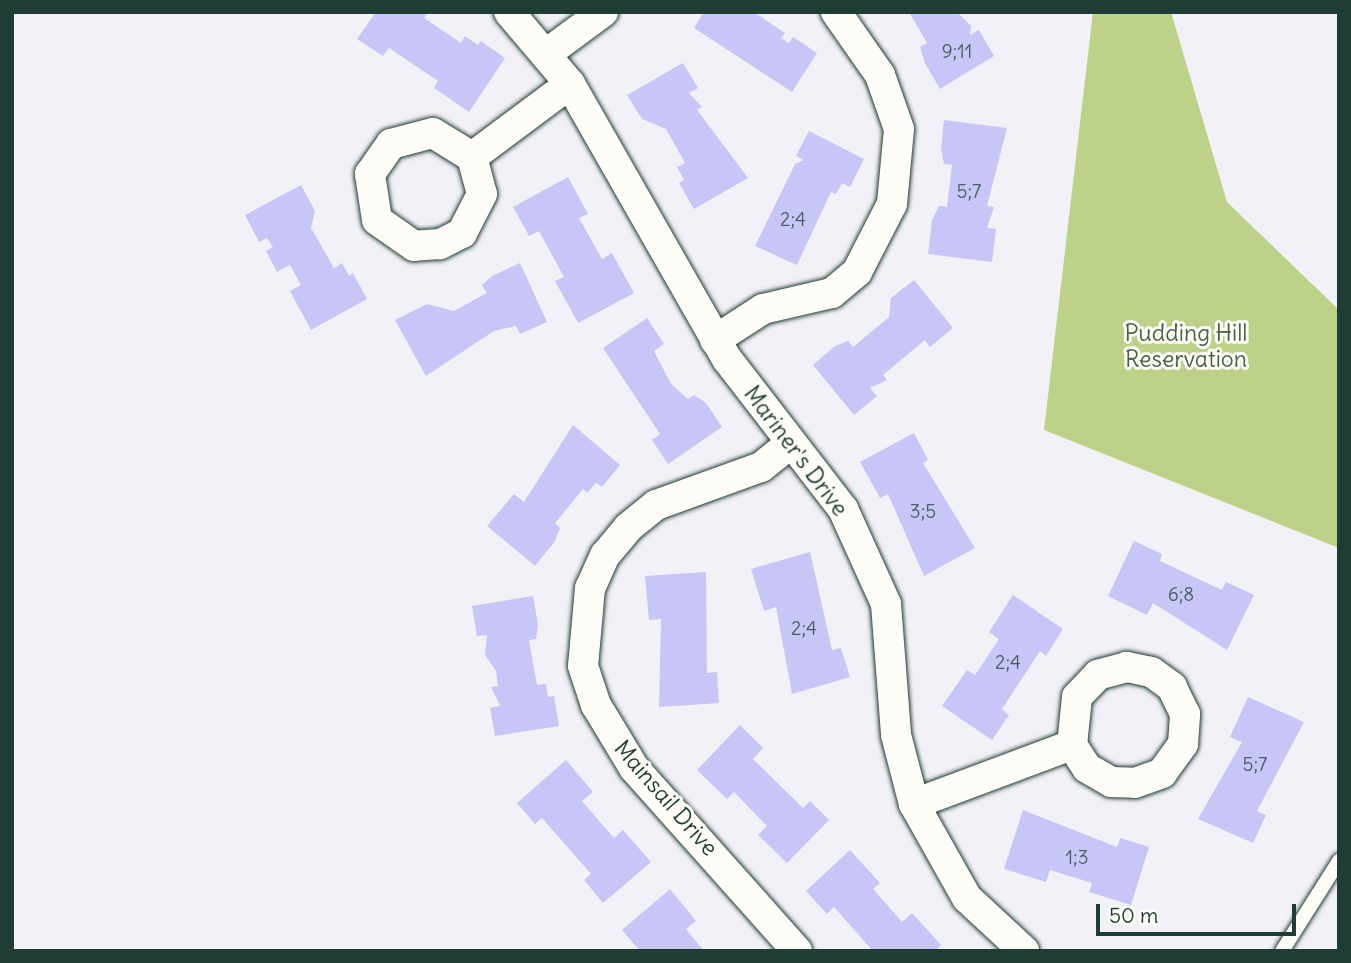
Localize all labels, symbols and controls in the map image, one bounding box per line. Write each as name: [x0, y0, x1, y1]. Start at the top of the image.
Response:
house number: 9;11: [942, 41, 972, 63]
house number: 5;7: [957, 181, 981, 203]
house number: 2;4: [780, 209, 806, 231]
park label: Pudding Hill Reservation: [1125, 319, 1247, 373]
street label: Mariner's Drive: [738, 380, 854, 522]
house number: 3;5: [910, 501, 936, 523]
house number: 6;8: [1168, 584, 1194, 606]
house number: 2;4: [791, 618, 817, 640]
house number: 2;4: [995, 652, 1021, 674]
street label: Mainsail Drive: [608, 735, 724, 861]
house number: 5;7: [1243, 754, 1267, 776]
house number: 1;3: [1066, 847, 1088, 869]
scale bar: [1099, 890, 1298, 934]
text: 50 m: [1109, 902, 1158, 929]

